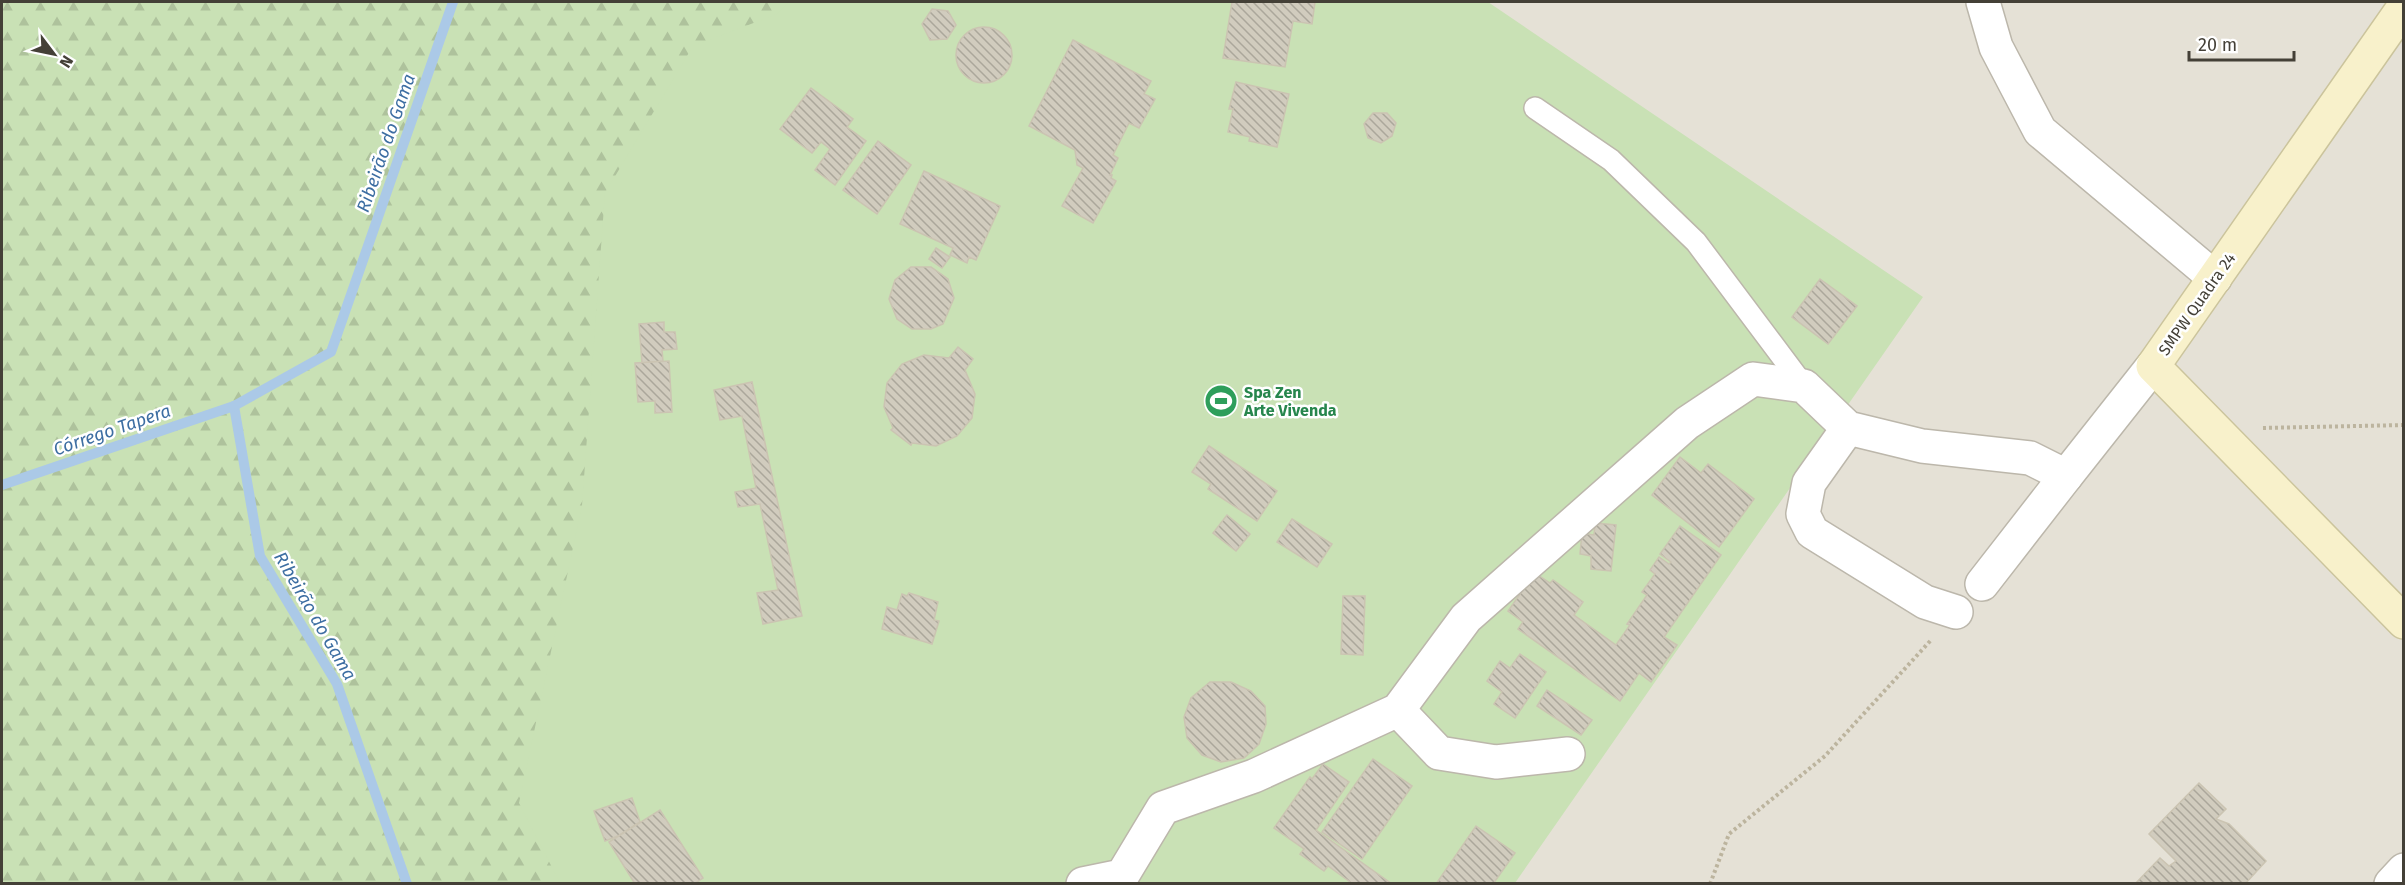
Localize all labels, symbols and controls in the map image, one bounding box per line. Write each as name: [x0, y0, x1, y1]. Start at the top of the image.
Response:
north arrow: [24, 24, 84, 84]
scale bar: [2189, 24, 2294, 62]
text: 20 m: [2198, 34, 2237, 56]
text: N: [55, 52, 77, 71]
water label: Ribeirão do Gama: [352, 71, 420, 215]
street label: SMPW Quadra 24: [2155, 249, 2240, 359]
sports icon: Spa Zen Arte Vivenda: [1203, 383, 1239, 419]
place label: Spa Zen Arte Vivenda: [1243, 383, 1337, 420]
water label: Córrego Tapera: [50, 400, 174, 460]
water label: Ribeirão do Gama: [269, 548, 361, 684]

